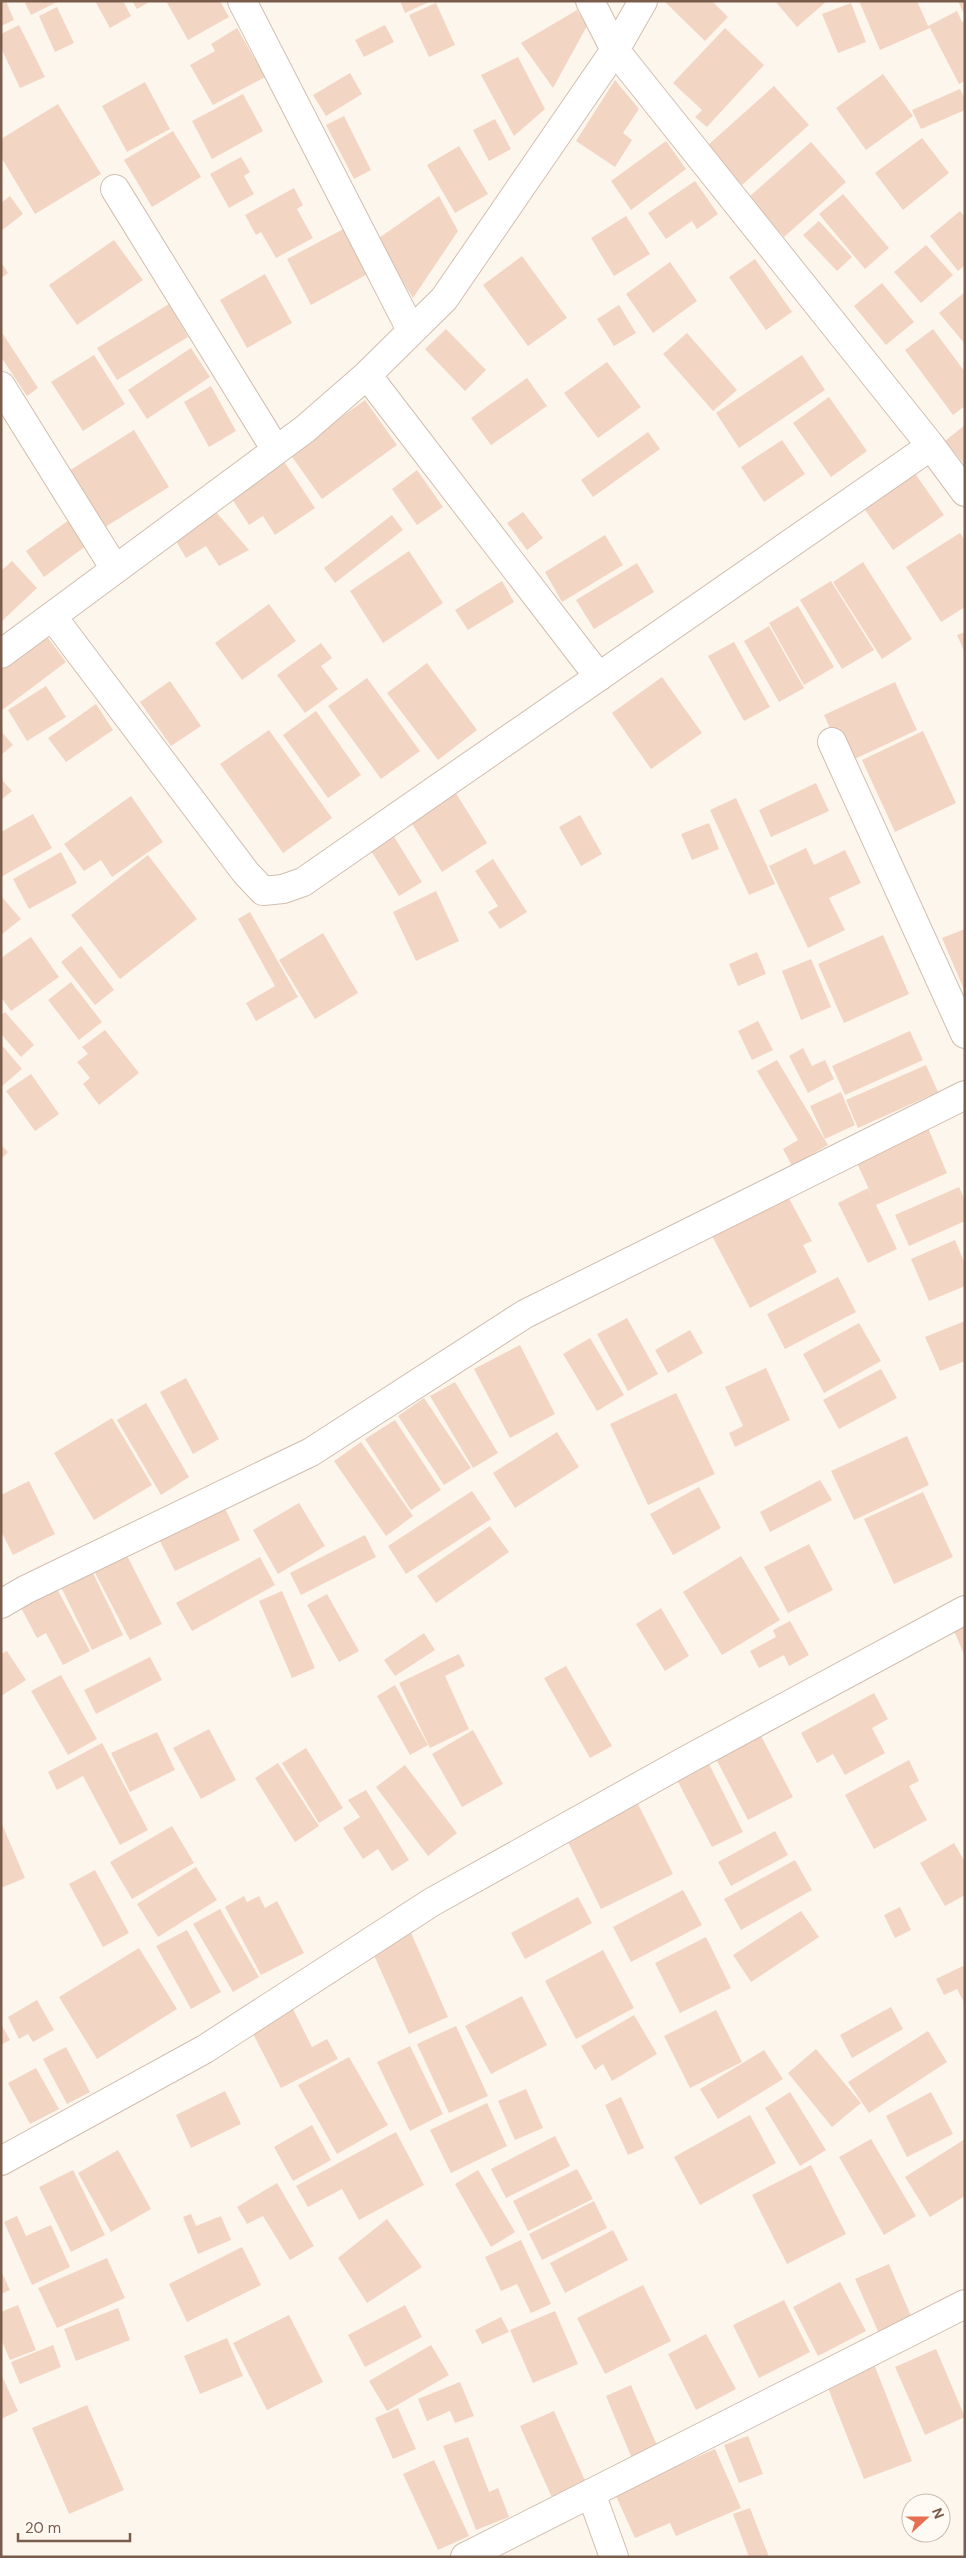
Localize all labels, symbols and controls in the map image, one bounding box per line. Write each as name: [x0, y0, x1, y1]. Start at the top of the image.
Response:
north arrow: [901, 2493, 951, 2543]
text: N: [928, 2505, 948, 2521]
scale bar: [18, 2510, 130, 2542]
text: 20 m: [25, 2518, 61, 2538]

